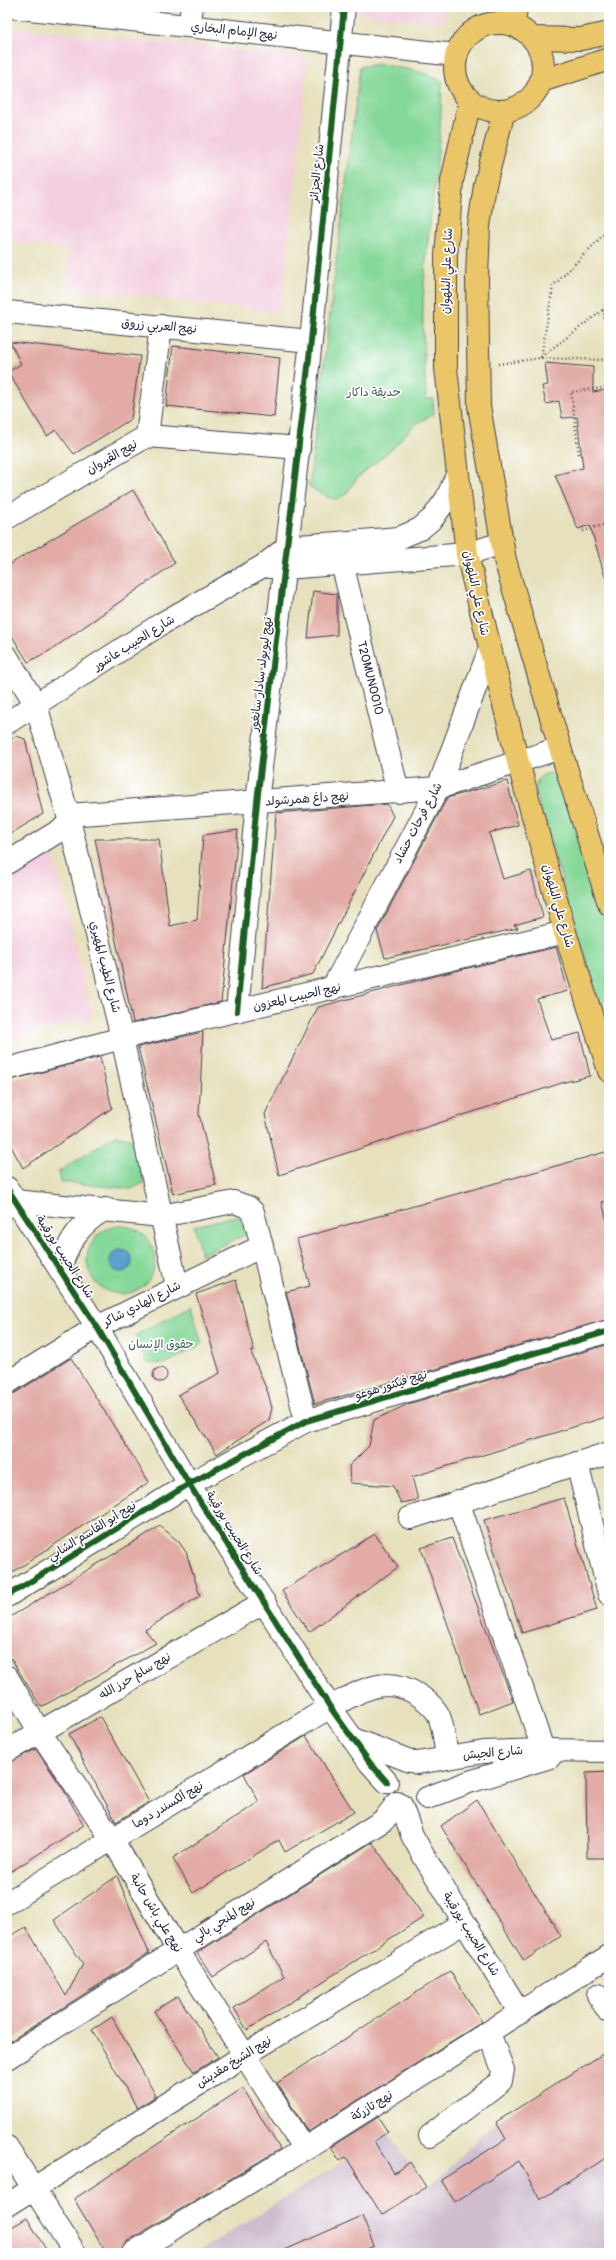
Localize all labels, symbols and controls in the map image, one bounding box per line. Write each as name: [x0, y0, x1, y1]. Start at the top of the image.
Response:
street label: نهج الإمام البخاري: [190, 19, 278, 44]
street label: شارع الجزائر: [306, 143, 329, 204]
street label: شارع علي البلهوان: [438, 228, 459, 315]
street label: نهج العربي زروق: [120, 315, 197, 340]
park label: حديقة داكار: [346, 385, 401, 400]
street label: نهج القيروان: [84, 436, 141, 478]
street label: شارع علي البلهوان: [457, 549, 492, 637]
street label: شارع الحبيب عاشور: [90, 612, 178, 675]
street label: نهج ليوبولد سادار سانغور: [246, 616, 276, 733]
street label: T20MUN0010: [354, 640, 386, 716]
street label: شارع فرحات حشاد: [390, 780, 447, 867]
street label: نهج داغ همرشولد: [265, 789, 349, 810]
street label: شارع علي البلهوان: [536, 862, 577, 950]
street label: شارع الطيب المهيري: [85, 919, 124, 1015]
street label: نهج الحبيب المعزون: [252, 980, 343, 1015]
street label: شارع الحبيب بورقيبة: [32, 1213, 97, 1302]
street label: شارع الهادي شاكر: [100, 1278, 184, 1331]
park label: حقوق الإنسان: [128, 1337, 194, 1352]
street label: نهج فيكتور هوغو: [352, 1367, 429, 1404]
street label: شارع الحبيب بورقيبة: [201, 1488, 266, 1578]
street label: نهج أبو القاسم الشابي: [45, 1498, 141, 1567]
street label: نهج سالم حرز الله: [96, 1649, 175, 1704]
street label: شارع الجيش: [462, 1743, 524, 1764]
street label: نهج ألكسندر دوما: [130, 1778, 207, 1833]
street label: نهج علي باش حانبة: [124, 1871, 185, 1957]
street label: شارع الحبيب بورقيبة: [438, 1889, 503, 1979]
street label: نهج المنجي بالي: [190, 1895, 260, 1948]
street label: نهج الشيخ مقديش: [194, 2033, 275, 2092]
street label: نهج تازركة: [348, 2087, 396, 2125]

